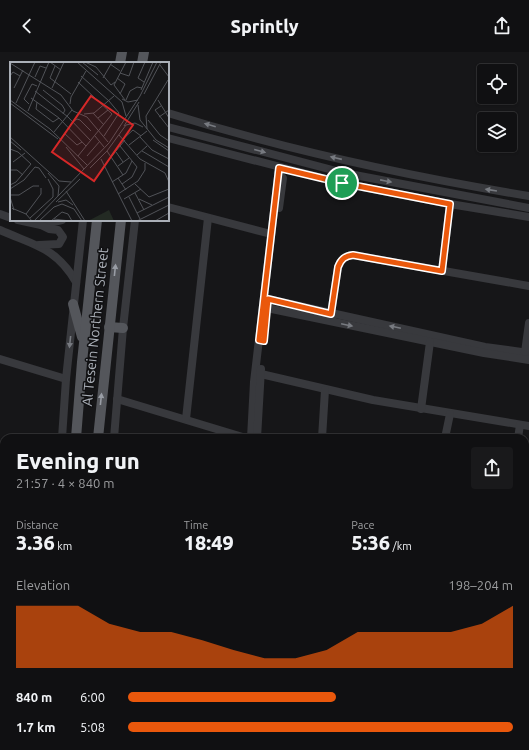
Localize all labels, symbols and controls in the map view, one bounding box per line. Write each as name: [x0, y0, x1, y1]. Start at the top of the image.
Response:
icon: back: [16, 15, 38, 37]
icon: share: [491, 15, 513, 37]
text: Sprintly: [230, 16, 299, 36]
inset map: [10, 62, 169, 221]
map controls: [477, 64, 517, 152]
button: locate: [477, 64, 517, 104]
button: layers: [477, 112, 517, 152]
one-way arrow: [204, 122, 216, 128]
one-way arrow: [254, 148, 266, 154]
one-way arrow: [330, 155, 342, 161]
pin: [325, 166, 359, 200]
icon: arrive: [331, 172, 353, 194]
one-way arrow: [380, 178, 393, 184]
one-way arrow: [484, 187, 497, 193]
street label: Al Tesein Northern Street: [79, 246, 111, 407]
one-way arrow: [112, 264, 118, 276]
one-way arrow: [341, 322, 353, 328]
one-way arrow: [388, 324, 401, 330]
one-way arrow: [66, 336, 73, 348]
one-way arrow: [97, 393, 104, 405]
button: share: [471, 447, 513, 489]
text: Evening run: [16, 448, 140, 473]
text: 21:57 · 4 × 840 m: [16, 476, 115, 490]
text: Distance: [16, 519, 59, 531]
text: Time: [184, 519, 208, 531]
text: Pace: [351, 519, 375, 531]
text: 3.36: [16, 531, 55, 554]
text: 18:49: [184, 531, 234, 554]
text: 5:36: [351, 531, 390, 554]
text: km: [55, 540, 72, 552]
text: /km: [390, 540, 412, 552]
text: Elevation: [16, 578, 70, 592]
text: 198–204 m: [448, 578, 513, 592]
text: 840 m: [16, 690, 52, 704]
text: 6:00: [80, 690, 105, 704]
text: 1.7 km: [16, 720, 55, 734]
text: 5:08: [80, 720, 105, 734]

